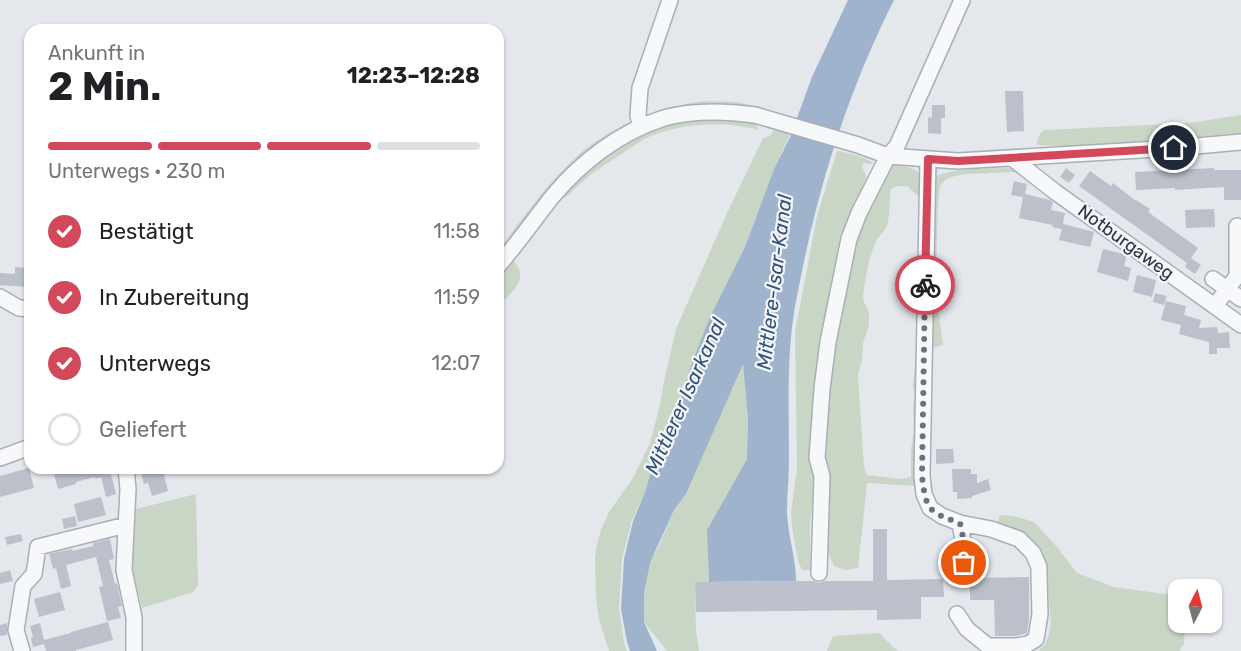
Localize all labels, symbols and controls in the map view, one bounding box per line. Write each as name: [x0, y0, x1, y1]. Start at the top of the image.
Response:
text: Ankunft in: [48, 41, 145, 65]
text: 12:23–12:28: [347, 62, 480, 89]
text: 2 Min.: [48, 64, 161, 110]
pin: [1148, 122, 1199, 173]
icon: home: [1157, 131, 1190, 164]
text: Unterwegs · 230 m: [48, 159, 225, 183]
water label: Mittlere-Isar-Kanal: [751, 192, 797, 371]
street label: Notburgaweg: [1074, 200, 1178, 284]
icon: check: [48, 215, 81, 248]
text: Bestätigt: [99, 218, 194, 245]
text: 11:58: [433, 219, 480, 243]
courier: [895, 255, 955, 315]
icon: bike: [909, 269, 942, 302]
icon: check: [48, 281, 81, 314]
text: In Zubereitung: [99, 284, 249, 311]
text: 11:59: [434, 285, 480, 309]
water label: Mittlerer Isarkanal: [640, 313, 731, 478]
icon: check: [48, 347, 81, 380]
text: Unterwegs: [99, 350, 211, 377]
text: 12:07: [432, 351, 480, 375]
text: Geliefert: [99, 416, 187, 443]
pin: [938, 537, 989, 588]
icon: bag: [947, 546, 980, 579]
north arrow: [1168, 579, 1222, 633]
map controls: [1168, 579, 1222, 633]

